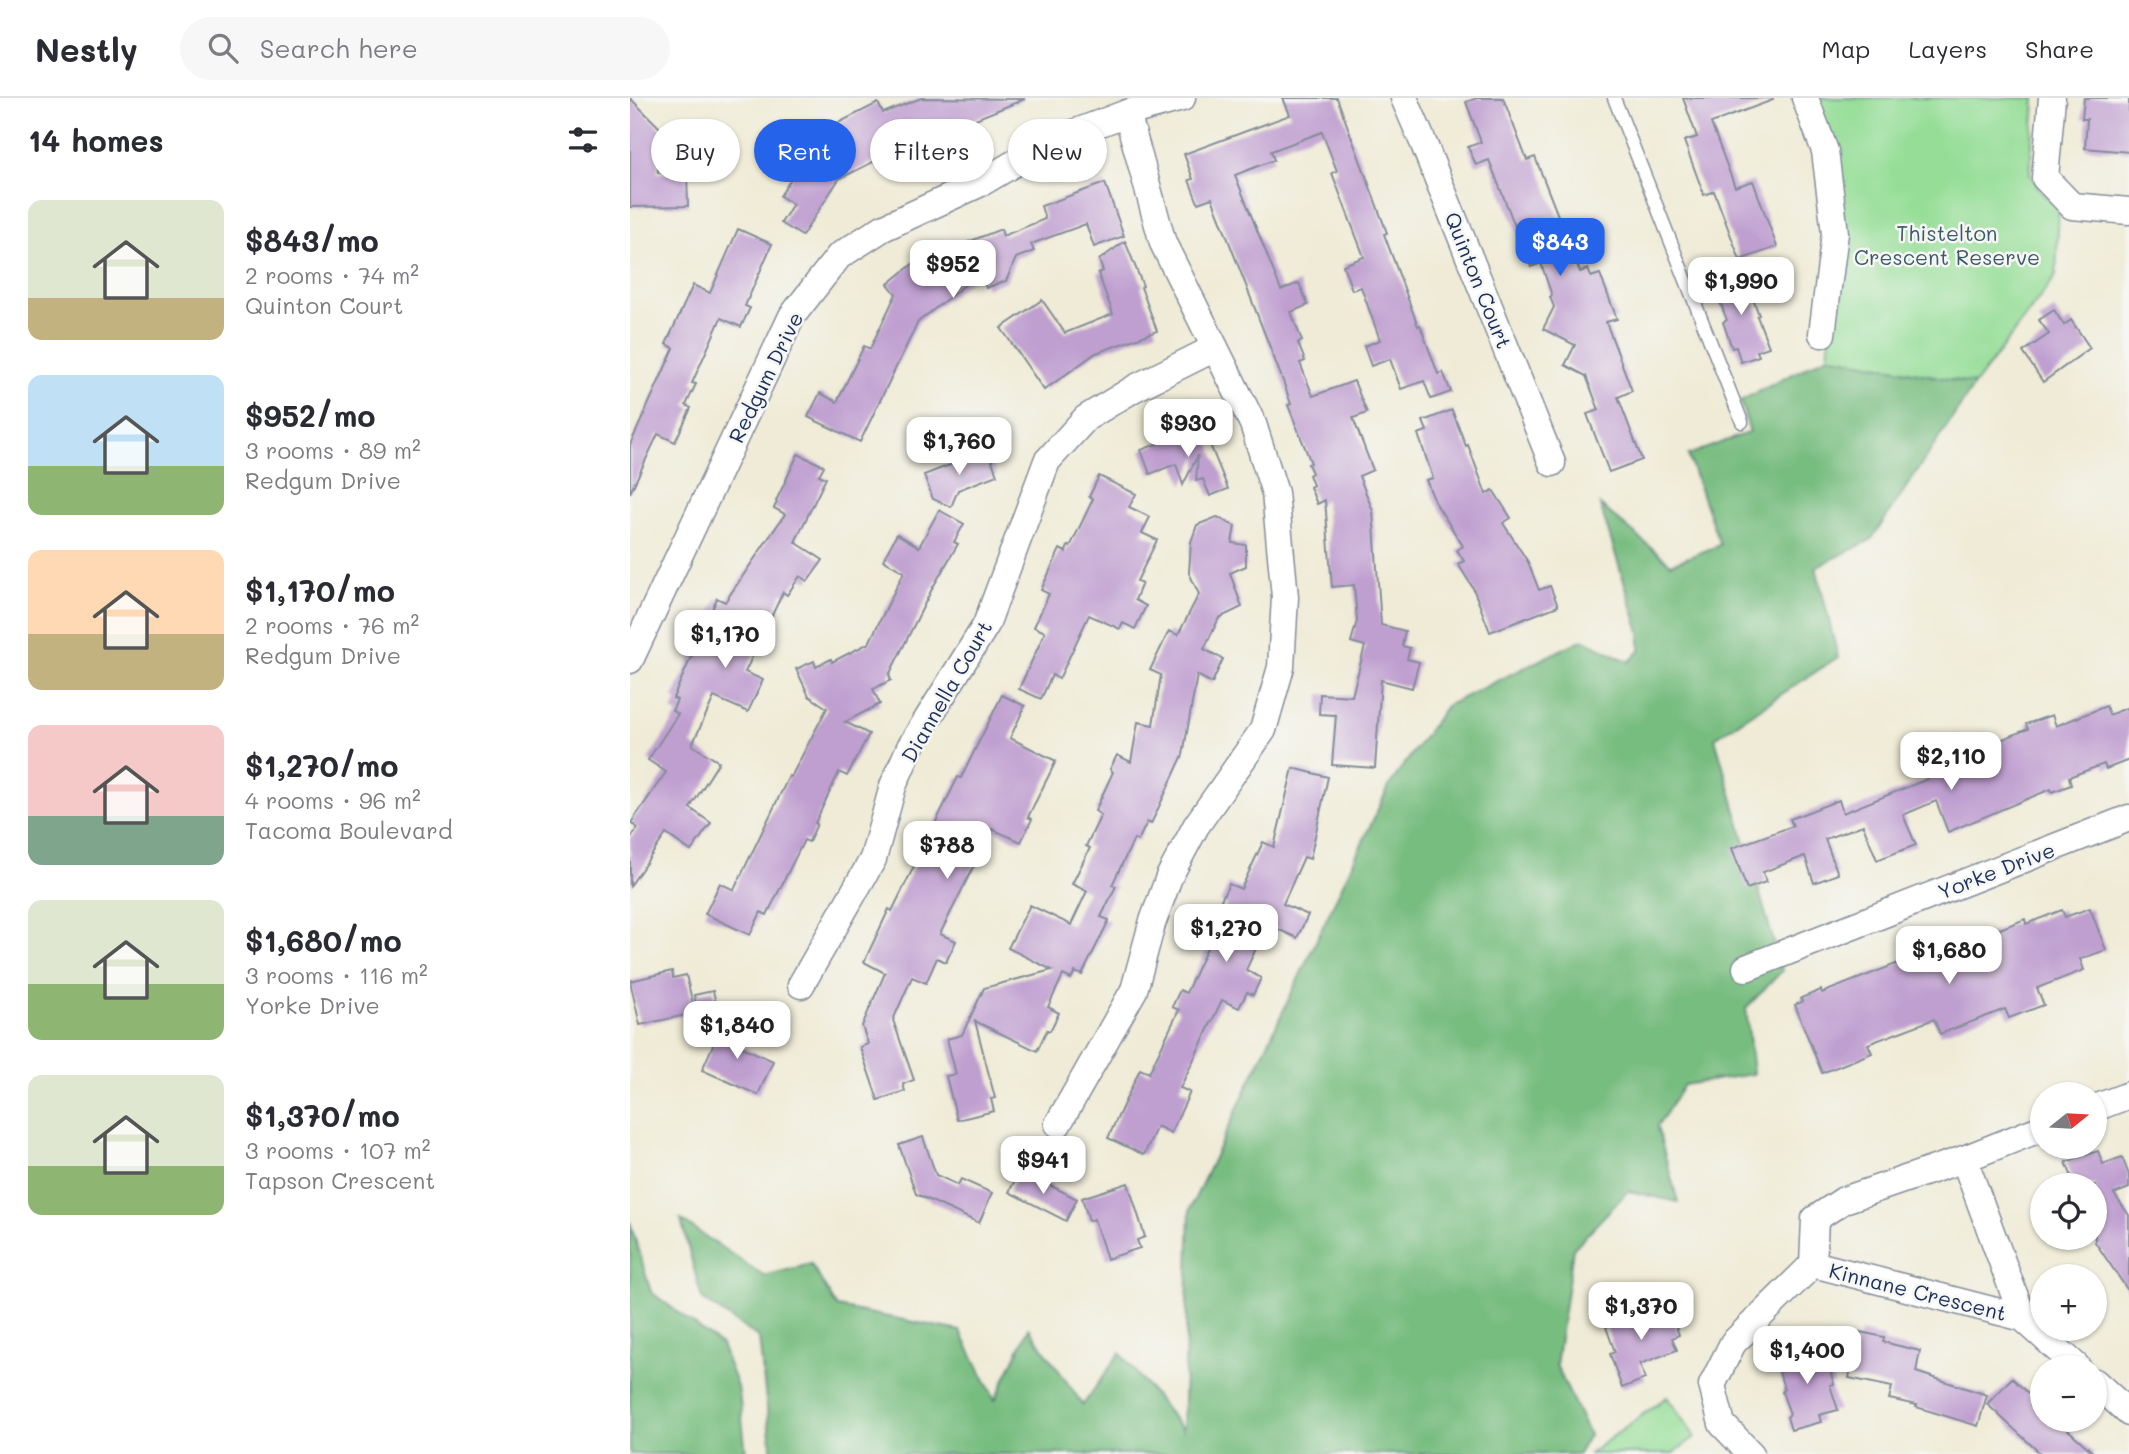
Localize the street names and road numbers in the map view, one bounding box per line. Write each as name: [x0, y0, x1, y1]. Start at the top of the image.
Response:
street label: Quinton Court: [1439, 208, 1519, 352]
street label: Redgum Drive: [722, 307, 808, 447]
street label: Diannella Court: [894, 615, 998, 767]
street label: Yorke Drive: [1934, 835, 2058, 905]
street label: Kinnane Crescent: [1827, 1256, 2009, 1326]

